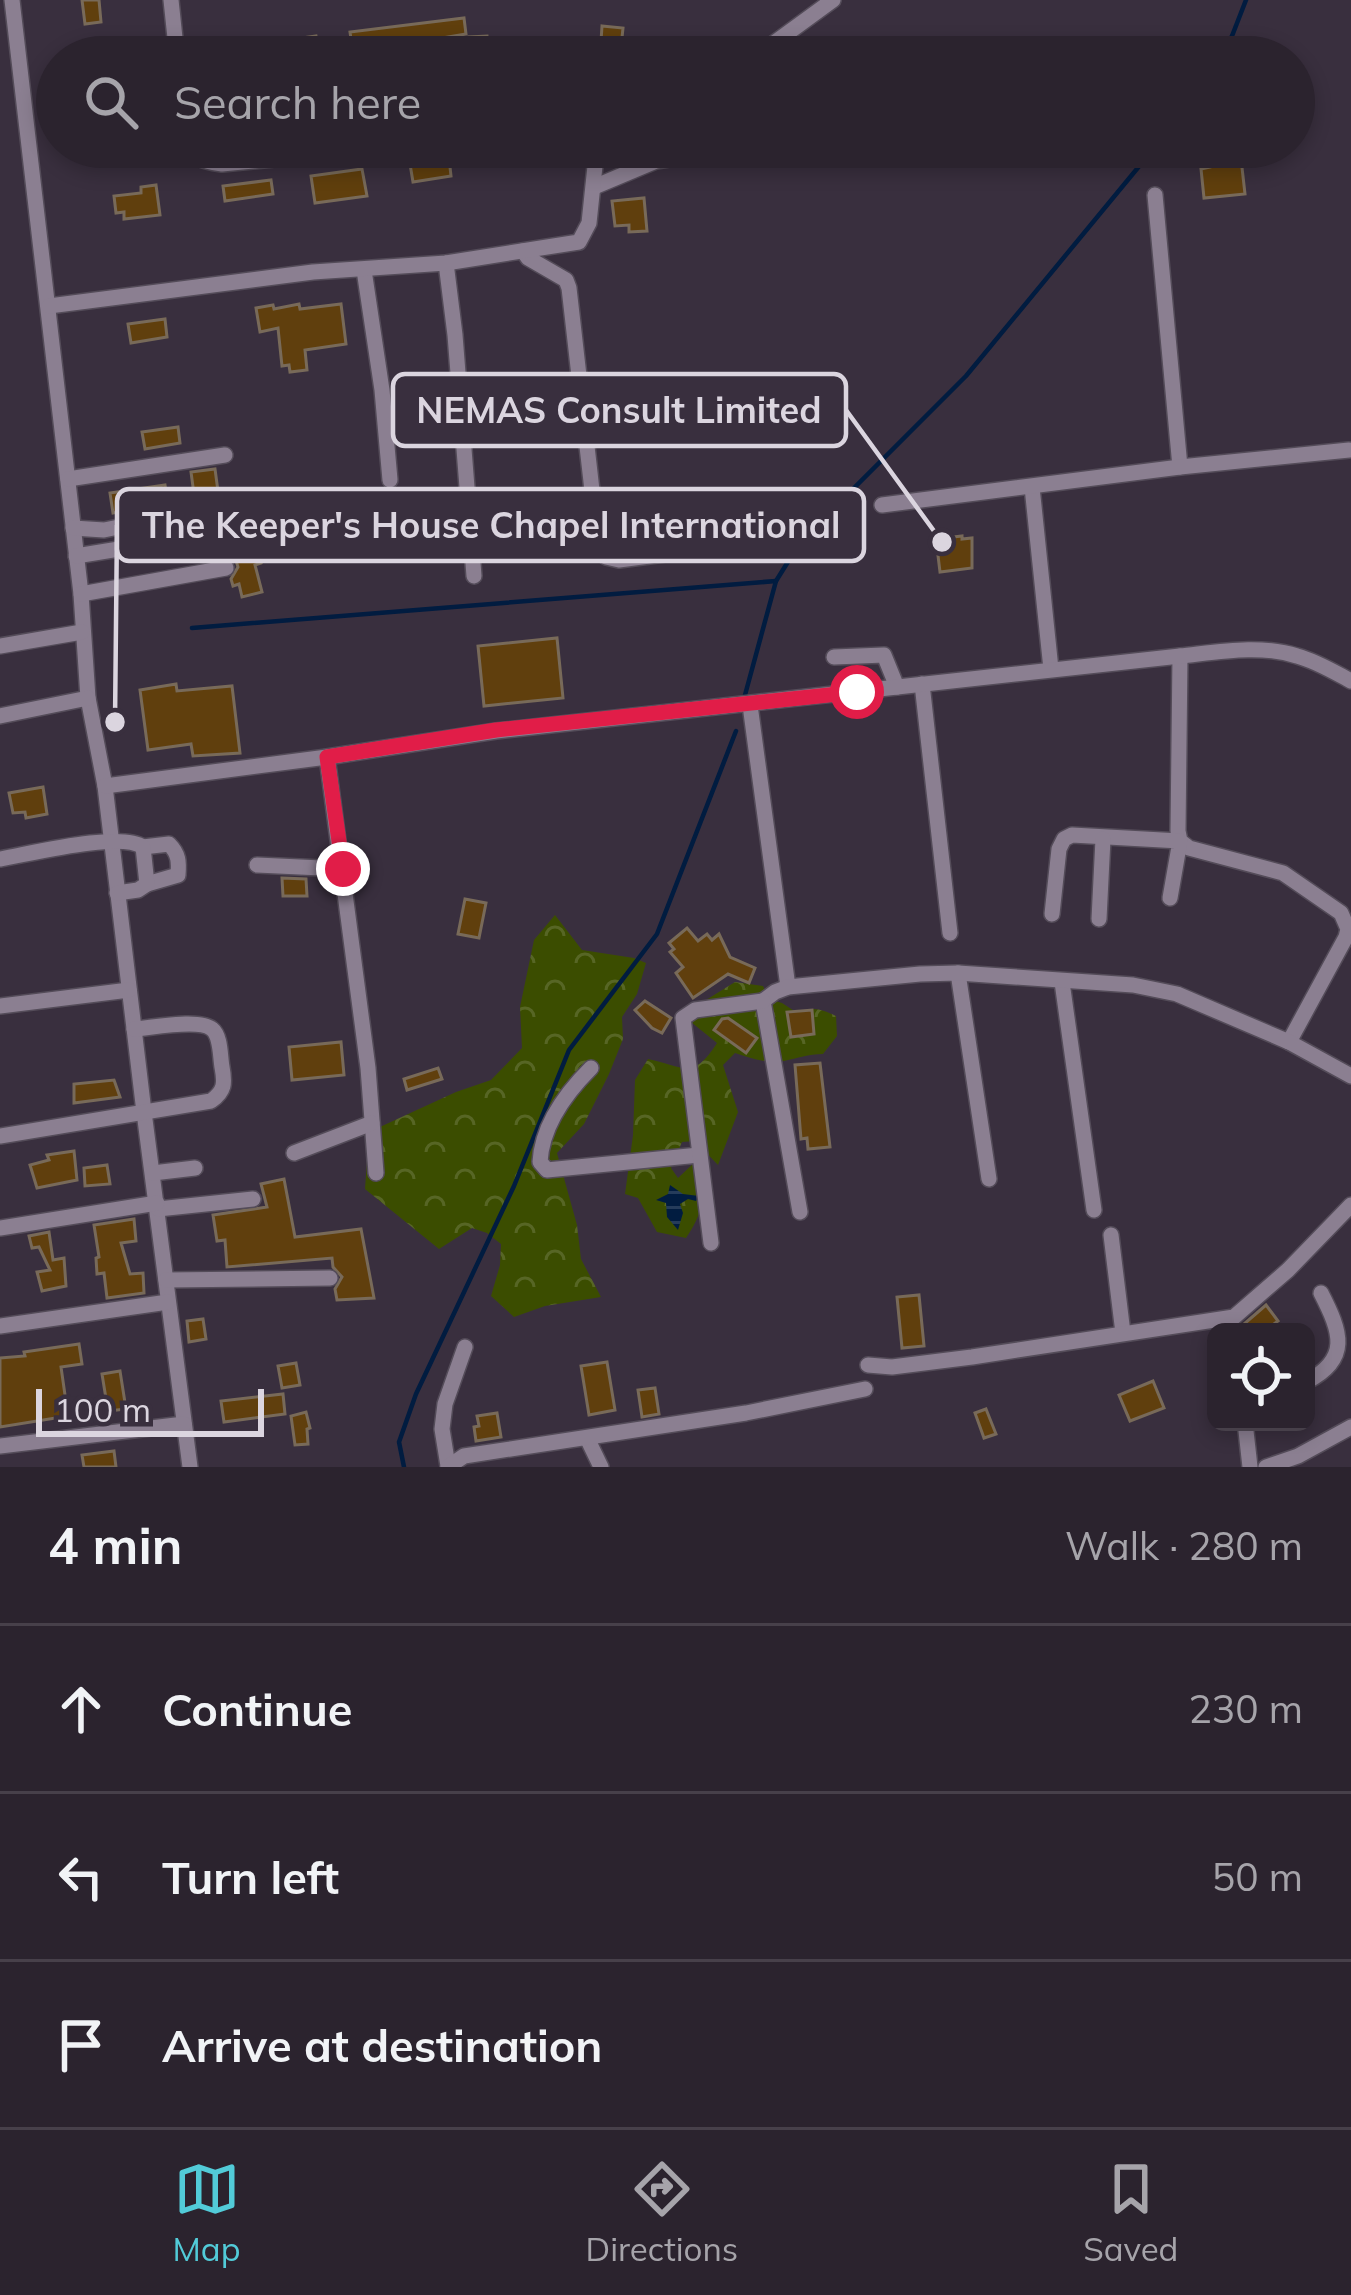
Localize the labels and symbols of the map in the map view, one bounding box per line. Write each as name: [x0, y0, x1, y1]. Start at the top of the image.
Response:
callout: NEMAS Consult Limited: [393, 374, 846, 446]
text: NEMAS Consult Limited: [416, 387, 822, 432]
callout: The Keeper's House Chapel International: [117, 489, 864, 561]
text: The Keeper's House Chapel International: [142, 502, 840, 547]
route start: [830, 665, 884, 719]
route end: [316, 842, 370, 896]
scale bar: [36, 1383, 264, 1436]

